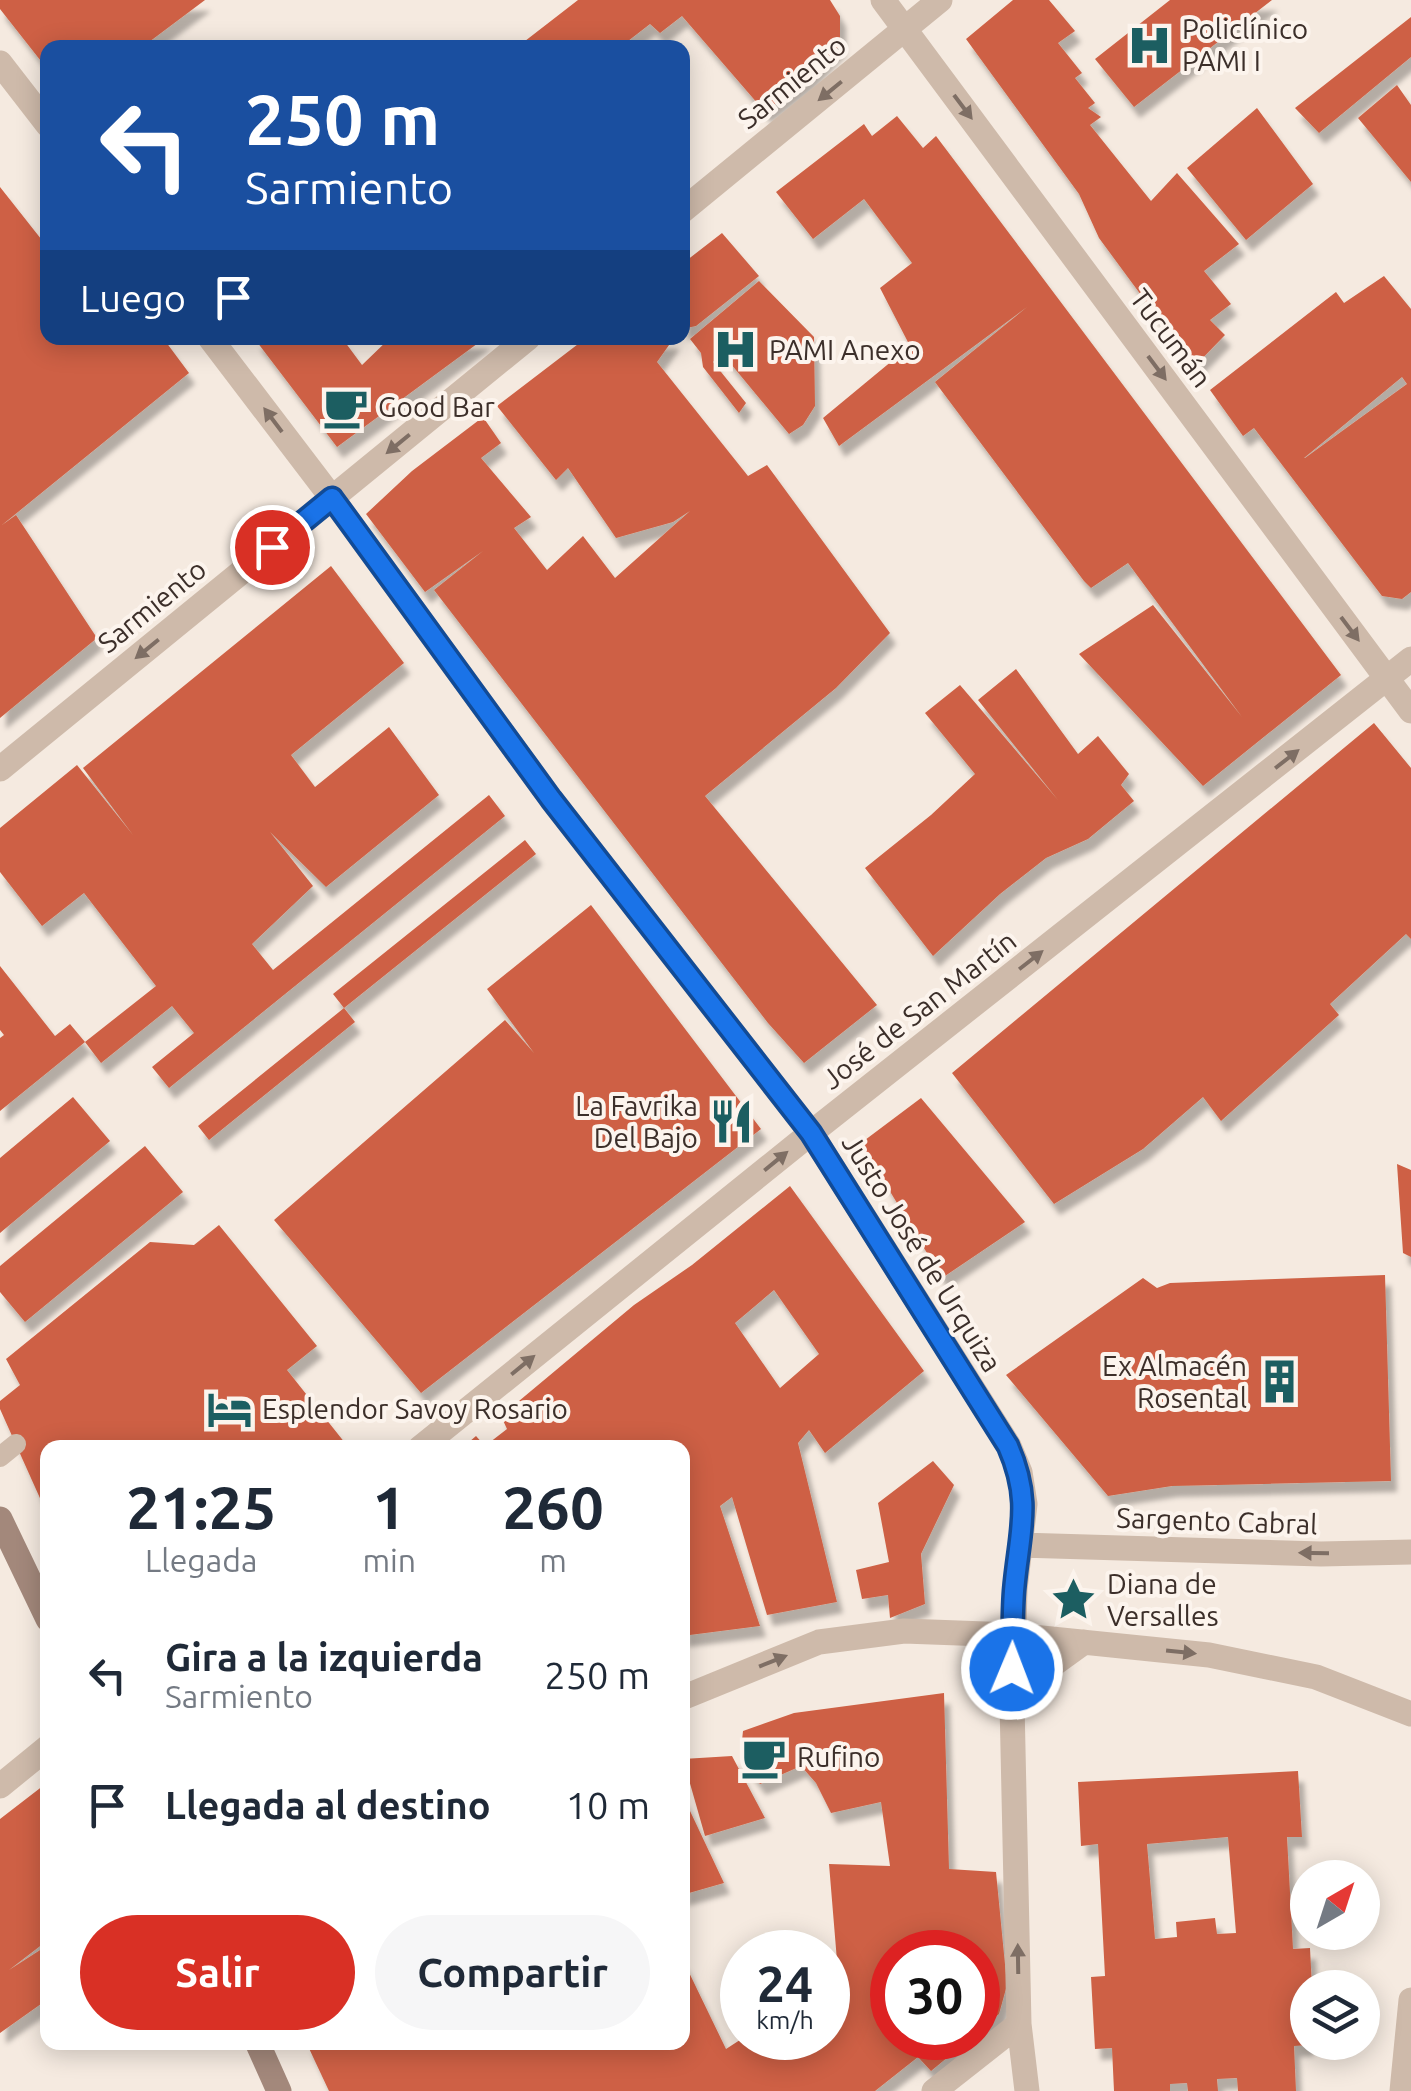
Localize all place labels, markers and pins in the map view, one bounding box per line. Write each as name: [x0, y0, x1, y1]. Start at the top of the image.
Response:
place label: Policlínico PAMI I: [1182, 13, 1308, 76]
hospital icon: Policlínico PAMI I: [1125, 21, 1173, 69]
hospital icon: PAMI Anexo: [712, 326, 760, 374]
place label: PAMI Anexo: [769, 334, 921, 365]
cafe icon: Good Bar: [321, 383, 369, 431]
place label: Good Bar: [378, 391, 495, 422]
pin: [230, 505, 315, 590]
place label: La Favrika Del Bajo: [575, 1090, 698, 1153]
restaurant icon: La Favrika Del Bajo: [707, 1098, 755, 1146]
place label: Ex Almacén Rosental: [1102, 1350, 1247, 1413]
building icon: Ex Almacén Rosental: [1256, 1358, 1304, 1406]
hotel icon: Esplendor Savoy Rosario: [205, 1385, 253, 1433]
place label: Esplendor Savoy Rosario: [262, 1393, 568, 1424]
place label: Diana de Versalles: [1107, 1568, 1219, 1631]
place icon: Diana de Versalles: [1050, 1576, 1098, 1624]
cafe icon: Rufino: [740, 1733, 788, 1781]
place label: Rufino: [797, 1741, 880, 1772]

